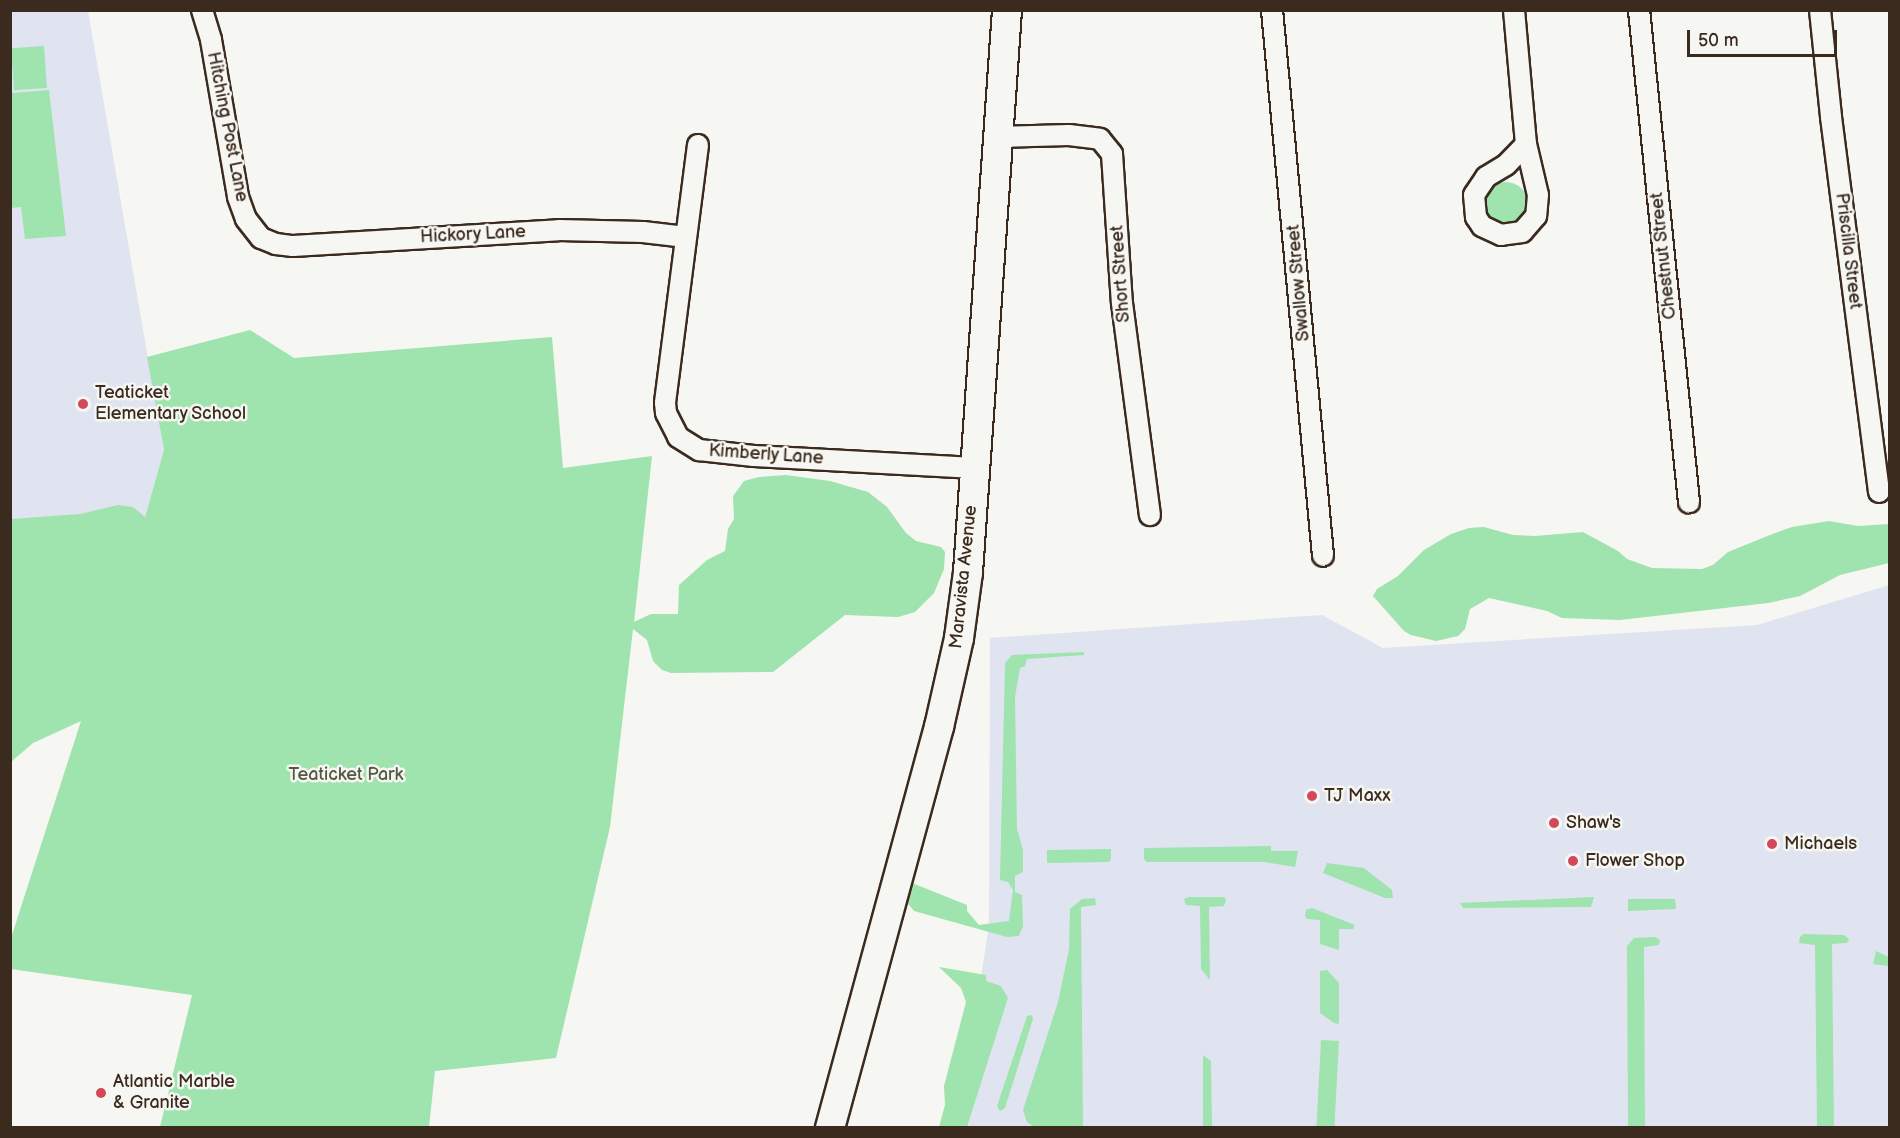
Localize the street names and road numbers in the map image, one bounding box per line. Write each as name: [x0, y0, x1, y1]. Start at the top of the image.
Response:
street label: Hitching Post Lane: [202, 50, 252, 204]
street label: Chestnut Street: [1647, 191, 1681, 321]
street label: Priscilla Street: [1830, 192, 1866, 310]
street label: Hickory Lane: [419, 221, 527, 249]
street label: Swallow Street: [1283, 224, 1315, 342]
street label: Short Street: [1107, 225, 1135, 323]
street label: Kimberly Lane: [707, 440, 825, 470]
street label: Maravista Avenue: [946, 504, 982, 650]

